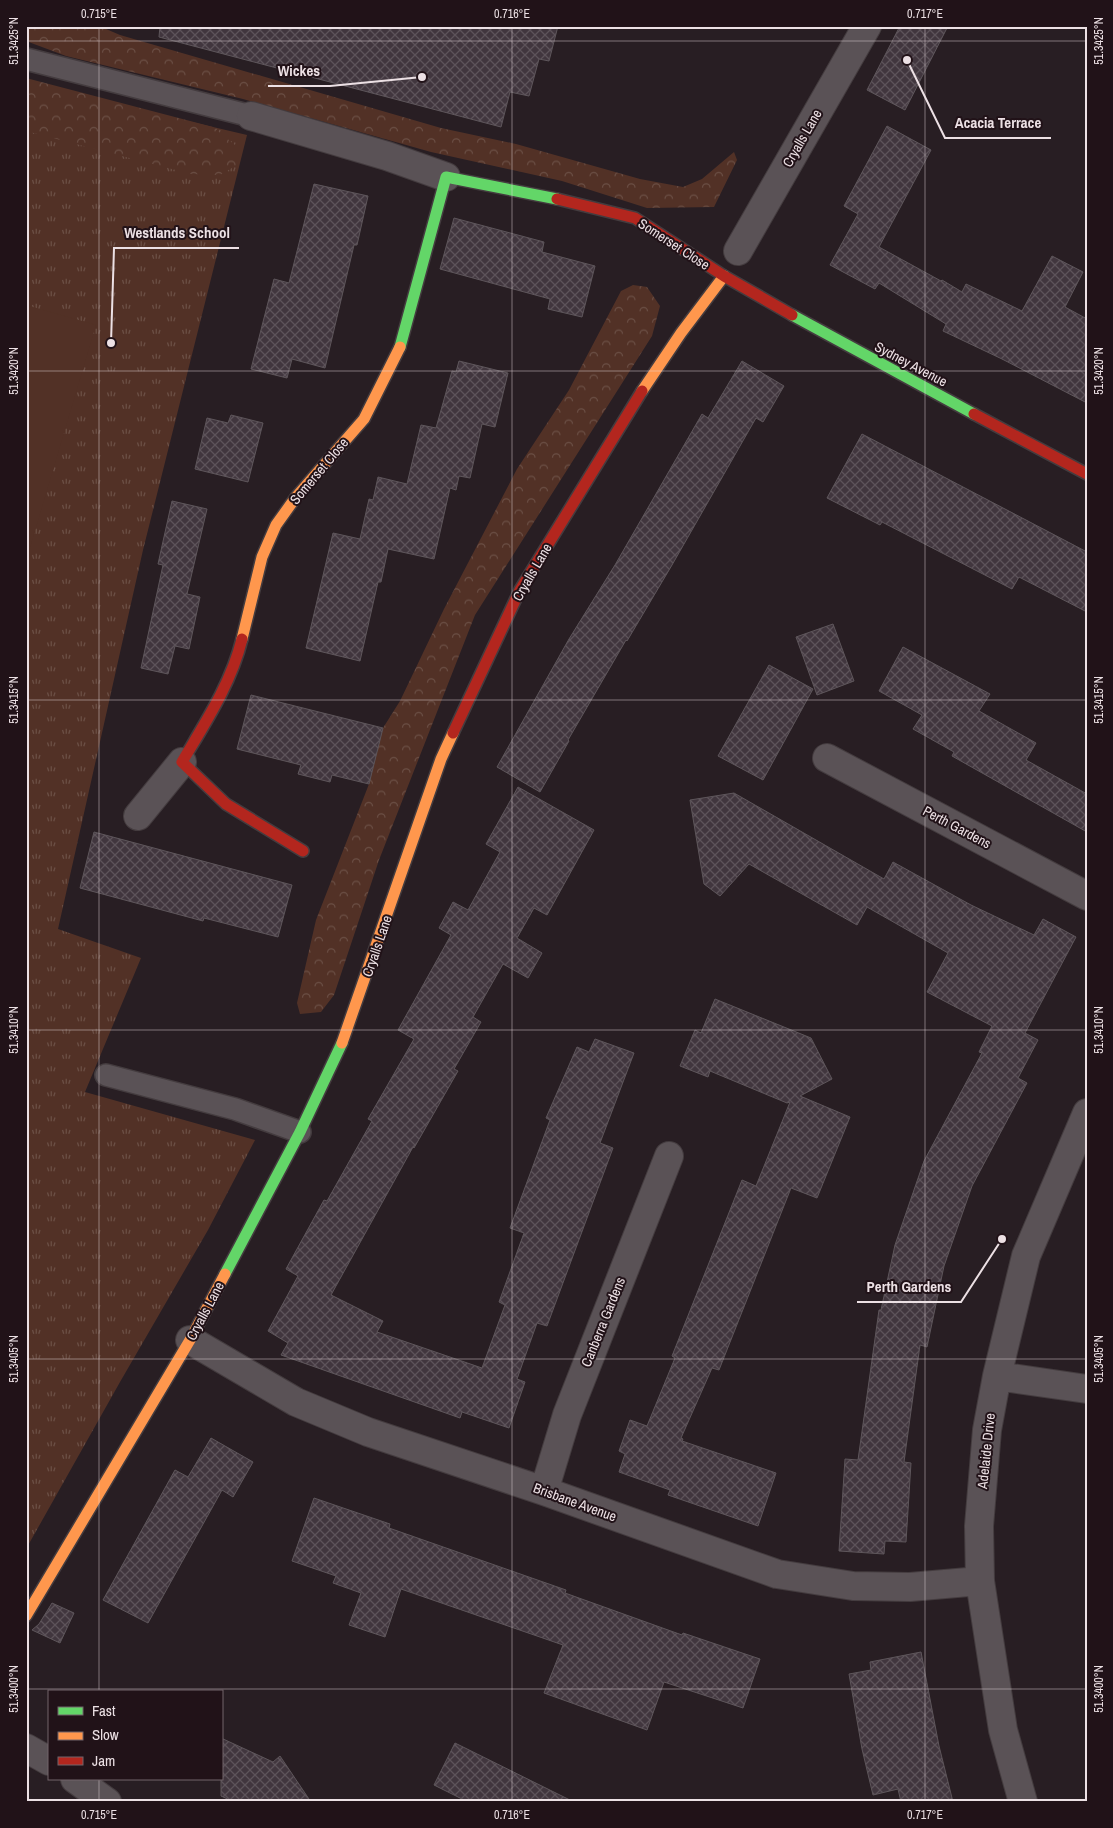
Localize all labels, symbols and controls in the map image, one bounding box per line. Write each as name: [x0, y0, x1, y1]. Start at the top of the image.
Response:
text: 0.715°E: [81, 6, 117, 22]
text: 0.716°E: [494, 6, 530, 22]
text: 0.717°E: [907, 6, 943, 22]
text: 51.3425°N: [6, 17, 22, 65]
text: 51.3425°N: [1091, 17, 1107, 65]
callout: Wickes: [268, 56, 330, 86]
text: Wickes: [278, 60, 320, 81]
street label: Cryalls Lane: [778, 106, 826, 170]
callout: Acacia Terrace: [945, 108, 1051, 138]
text: Acacia Terrace: [955, 112, 1041, 133]
street label: Somerset Close: [635, 214, 713, 274]
callout: Westlands School: [114, 218, 239, 248]
text: Westlands School: [124, 222, 230, 243]
street label: Sydney Avenue: [872, 337, 950, 391]
text: 51.3420°N: [6, 347, 22, 395]
text: 51.3420°N: [1091, 347, 1107, 395]
street label: Somerset Close: [286, 434, 352, 508]
street label: Cryalls Lane: [508, 540, 556, 604]
text: 51.3415°N: [6, 676, 22, 724]
text: 51.3415°N: [1091, 676, 1107, 724]
street label: Perth Gardens: [920, 802, 994, 853]
street label: Cryalls Lane: [358, 913, 396, 979]
text: 51.3410°N: [6, 1006, 22, 1054]
text: 51.3410°N: [1091, 1006, 1107, 1054]
callout: Perth Gardens: [857, 1272, 961, 1302]
street label: Canberra Gardens: [577, 1274, 629, 1369]
text: Perth Gardens: [867, 1276, 952, 1297]
street label: Cryalls Lane: [182, 1279, 228, 1343]
text: 51.3405°N: [6, 1335, 22, 1383]
text: 51.3405°N: [1091, 1335, 1107, 1383]
street label: Adelaide Drive: [973, 1412, 999, 1491]
street label: Brisbane Avenue: [531, 1479, 619, 1525]
text: 51.3400°N: [6, 1665, 22, 1713]
text: 51.3400°N: [1091, 1665, 1107, 1713]
legend: [48, 1690, 222, 1780]
text: Fast: [92, 1700, 116, 1721]
text: Slow: [92, 1724, 119, 1745]
text: Jam: [92, 1750, 115, 1771]
text: 0.715°E: [81, 1807, 117, 1823]
text: 0.716°E: [494, 1807, 530, 1823]
text: 0.717°E: [907, 1807, 943, 1823]

